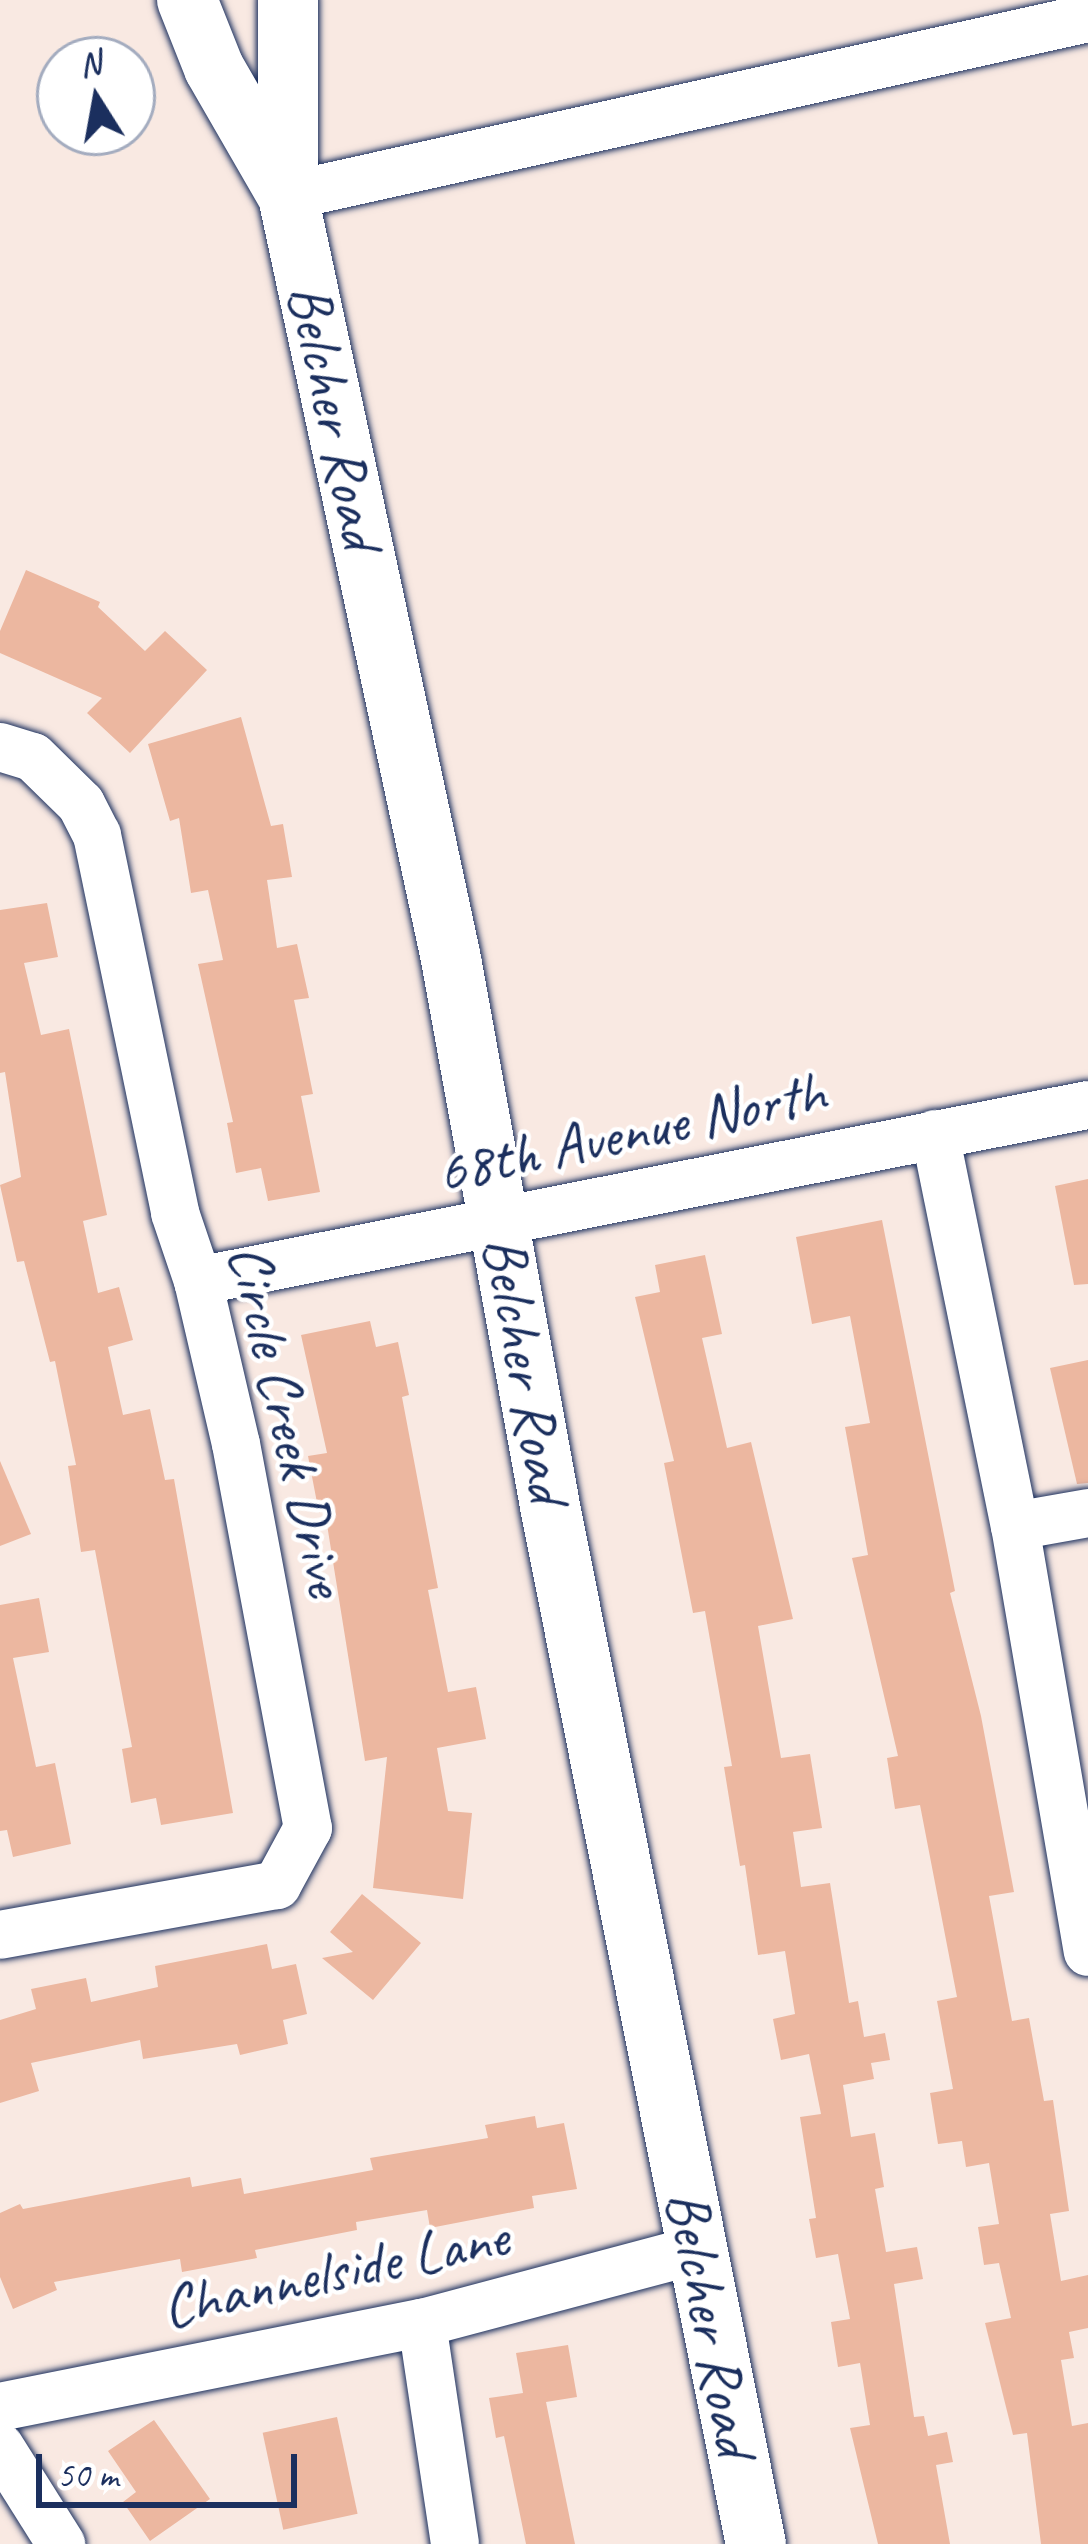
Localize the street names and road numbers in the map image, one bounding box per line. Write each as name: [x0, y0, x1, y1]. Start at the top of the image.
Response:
street label: Belcher Road: [272, 279, 398, 553]
street label: 68th Avenue North: [431, 1056, 831, 1208]
street label: Belcher Road: [467, 1232, 585, 1506]
street label: Circle Creek Drive: [212, 1237, 364, 1603]
street label: Belcher Road: [650, 2186, 772, 2460]
street label: Channelside Lane: [155, 2200, 515, 2344]

